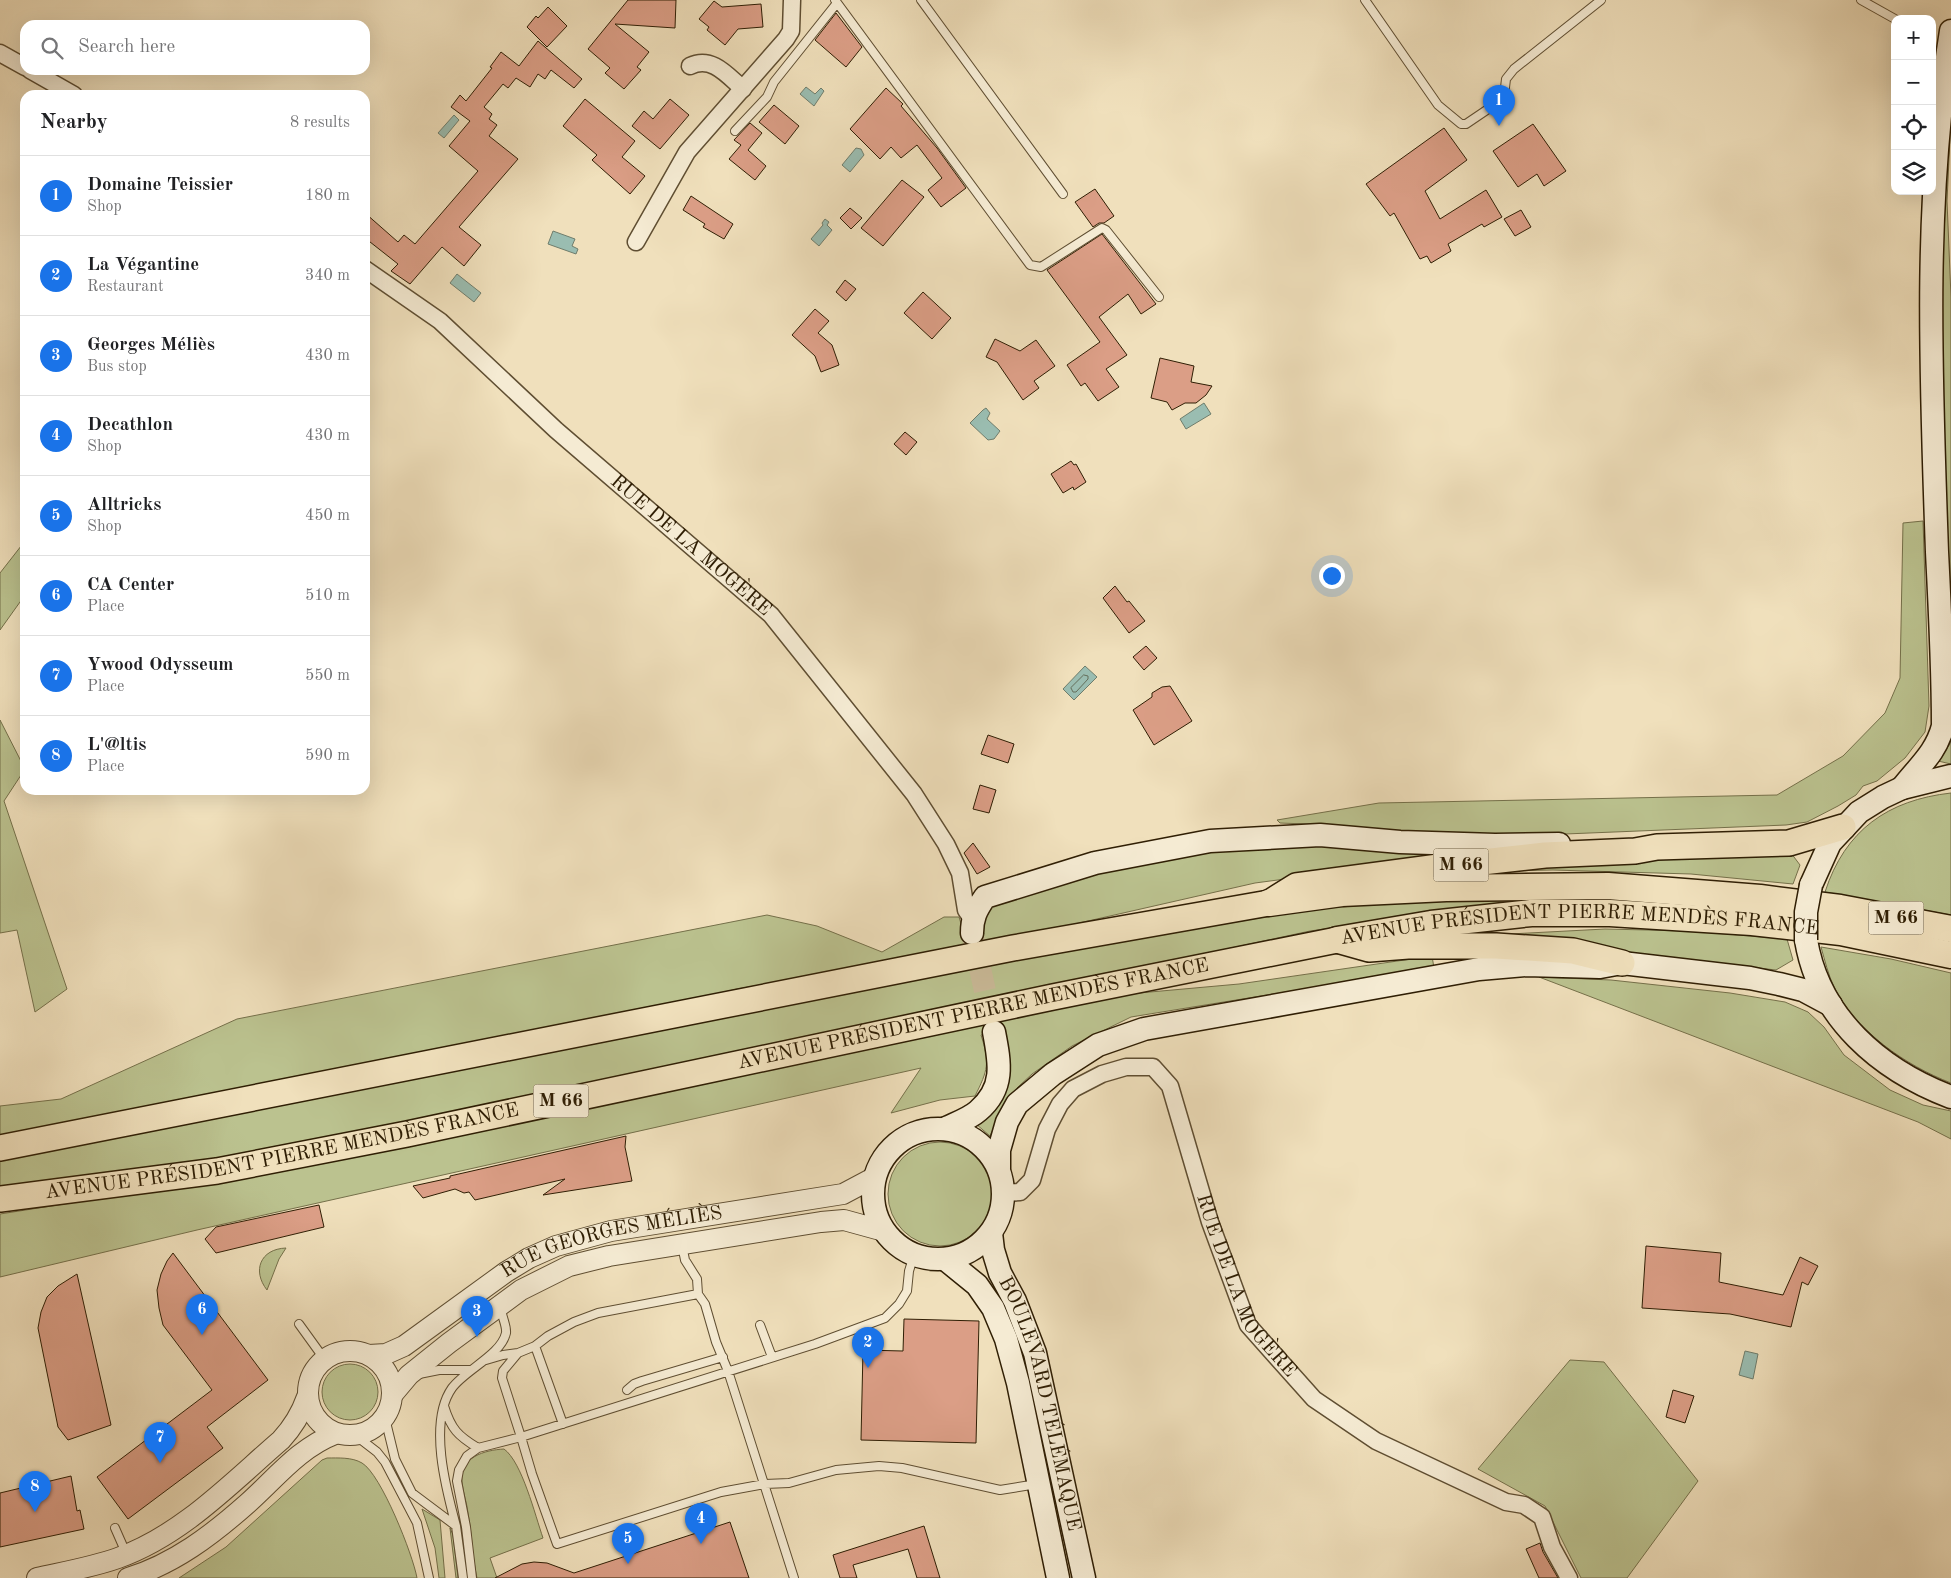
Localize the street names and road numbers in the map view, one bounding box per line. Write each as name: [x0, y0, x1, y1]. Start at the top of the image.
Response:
street label: RUE DE LA MOGÈRE: [606, 471, 775, 620]
road number: M 66: [1434, 848, 1488, 882]
road number: M 66: [1868, 901, 1924, 934]
street label: AVENUE PRÉSIDENT PIERRE MENDÈS FRANCE: [1339, 902, 1820, 949]
street label: AVENUE PRÉSIDENT PIERRE MENDÈS FRANCE: [736, 956, 1211, 1074]
road number: M 66: [534, 1084, 588, 1118]
street label: AVENUE PRÉSIDENT PIERRE MENDÈS FRANCE: [44, 1101, 521, 1203]
street label: RUE DE LA MOGÈRE: [1192, 1192, 1300, 1381]
street label: RUE GEORGES MÉLIÈS: [498, 1202, 724, 1282]
street label: BOULEVARD TÉLÉMAQUE: [994, 1274, 1084, 1533]

